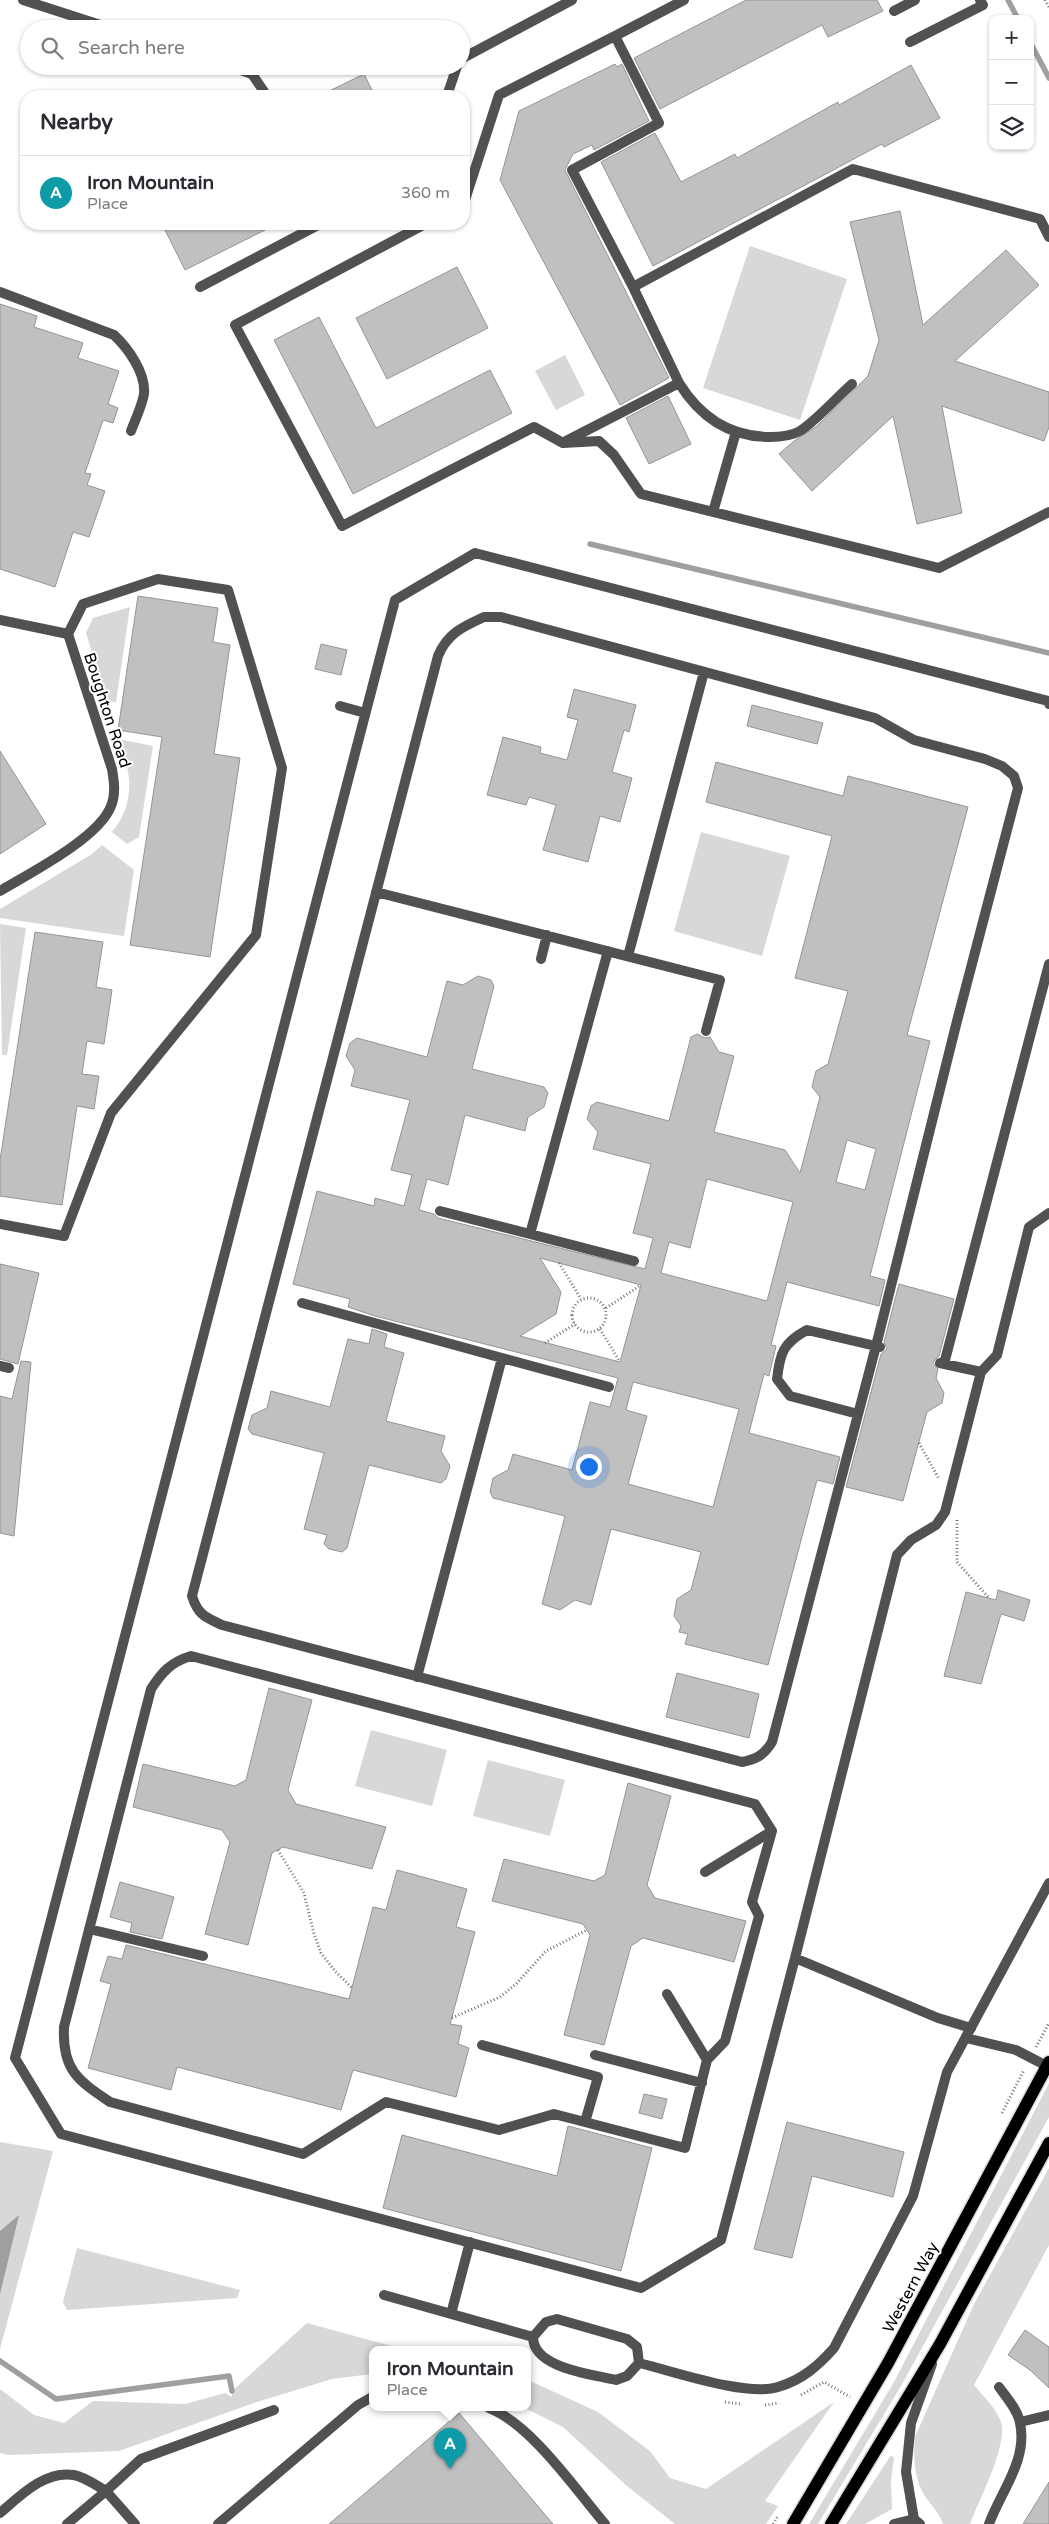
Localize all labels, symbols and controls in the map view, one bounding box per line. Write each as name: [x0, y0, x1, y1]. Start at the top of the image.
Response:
map controls: [989, 15, 1034, 150]
button: +: [989, 15, 1034, 60]
search box: [20, 20, 470, 75]
icon: search: [38, 34, 66, 62]
text: Search here: [78, 37, 185, 59]
button: −: [989, 60, 1034, 105]
button: layers: [989, 105, 1034, 150]
text: Nearby: [40, 110, 113, 135]
text: Iron Mountain: [87, 172, 214, 194]
text: A: [50, 183, 62, 203]
text: 360 m: [401, 183, 450, 203]
text: Place: [87, 194, 128, 214]
street label: Boughton Road: [79, 650, 135, 770]
your location: [576, 1454, 602, 1480]
street label: Western Way: [879, 2238, 943, 2336]
popup: [369, 2346, 531, 2411]
text: Iron Mountain: [386, 2358, 514, 2380]
text: Place: [386, 2380, 428, 2400]
pin: A: [434, 2428, 466, 2469]

